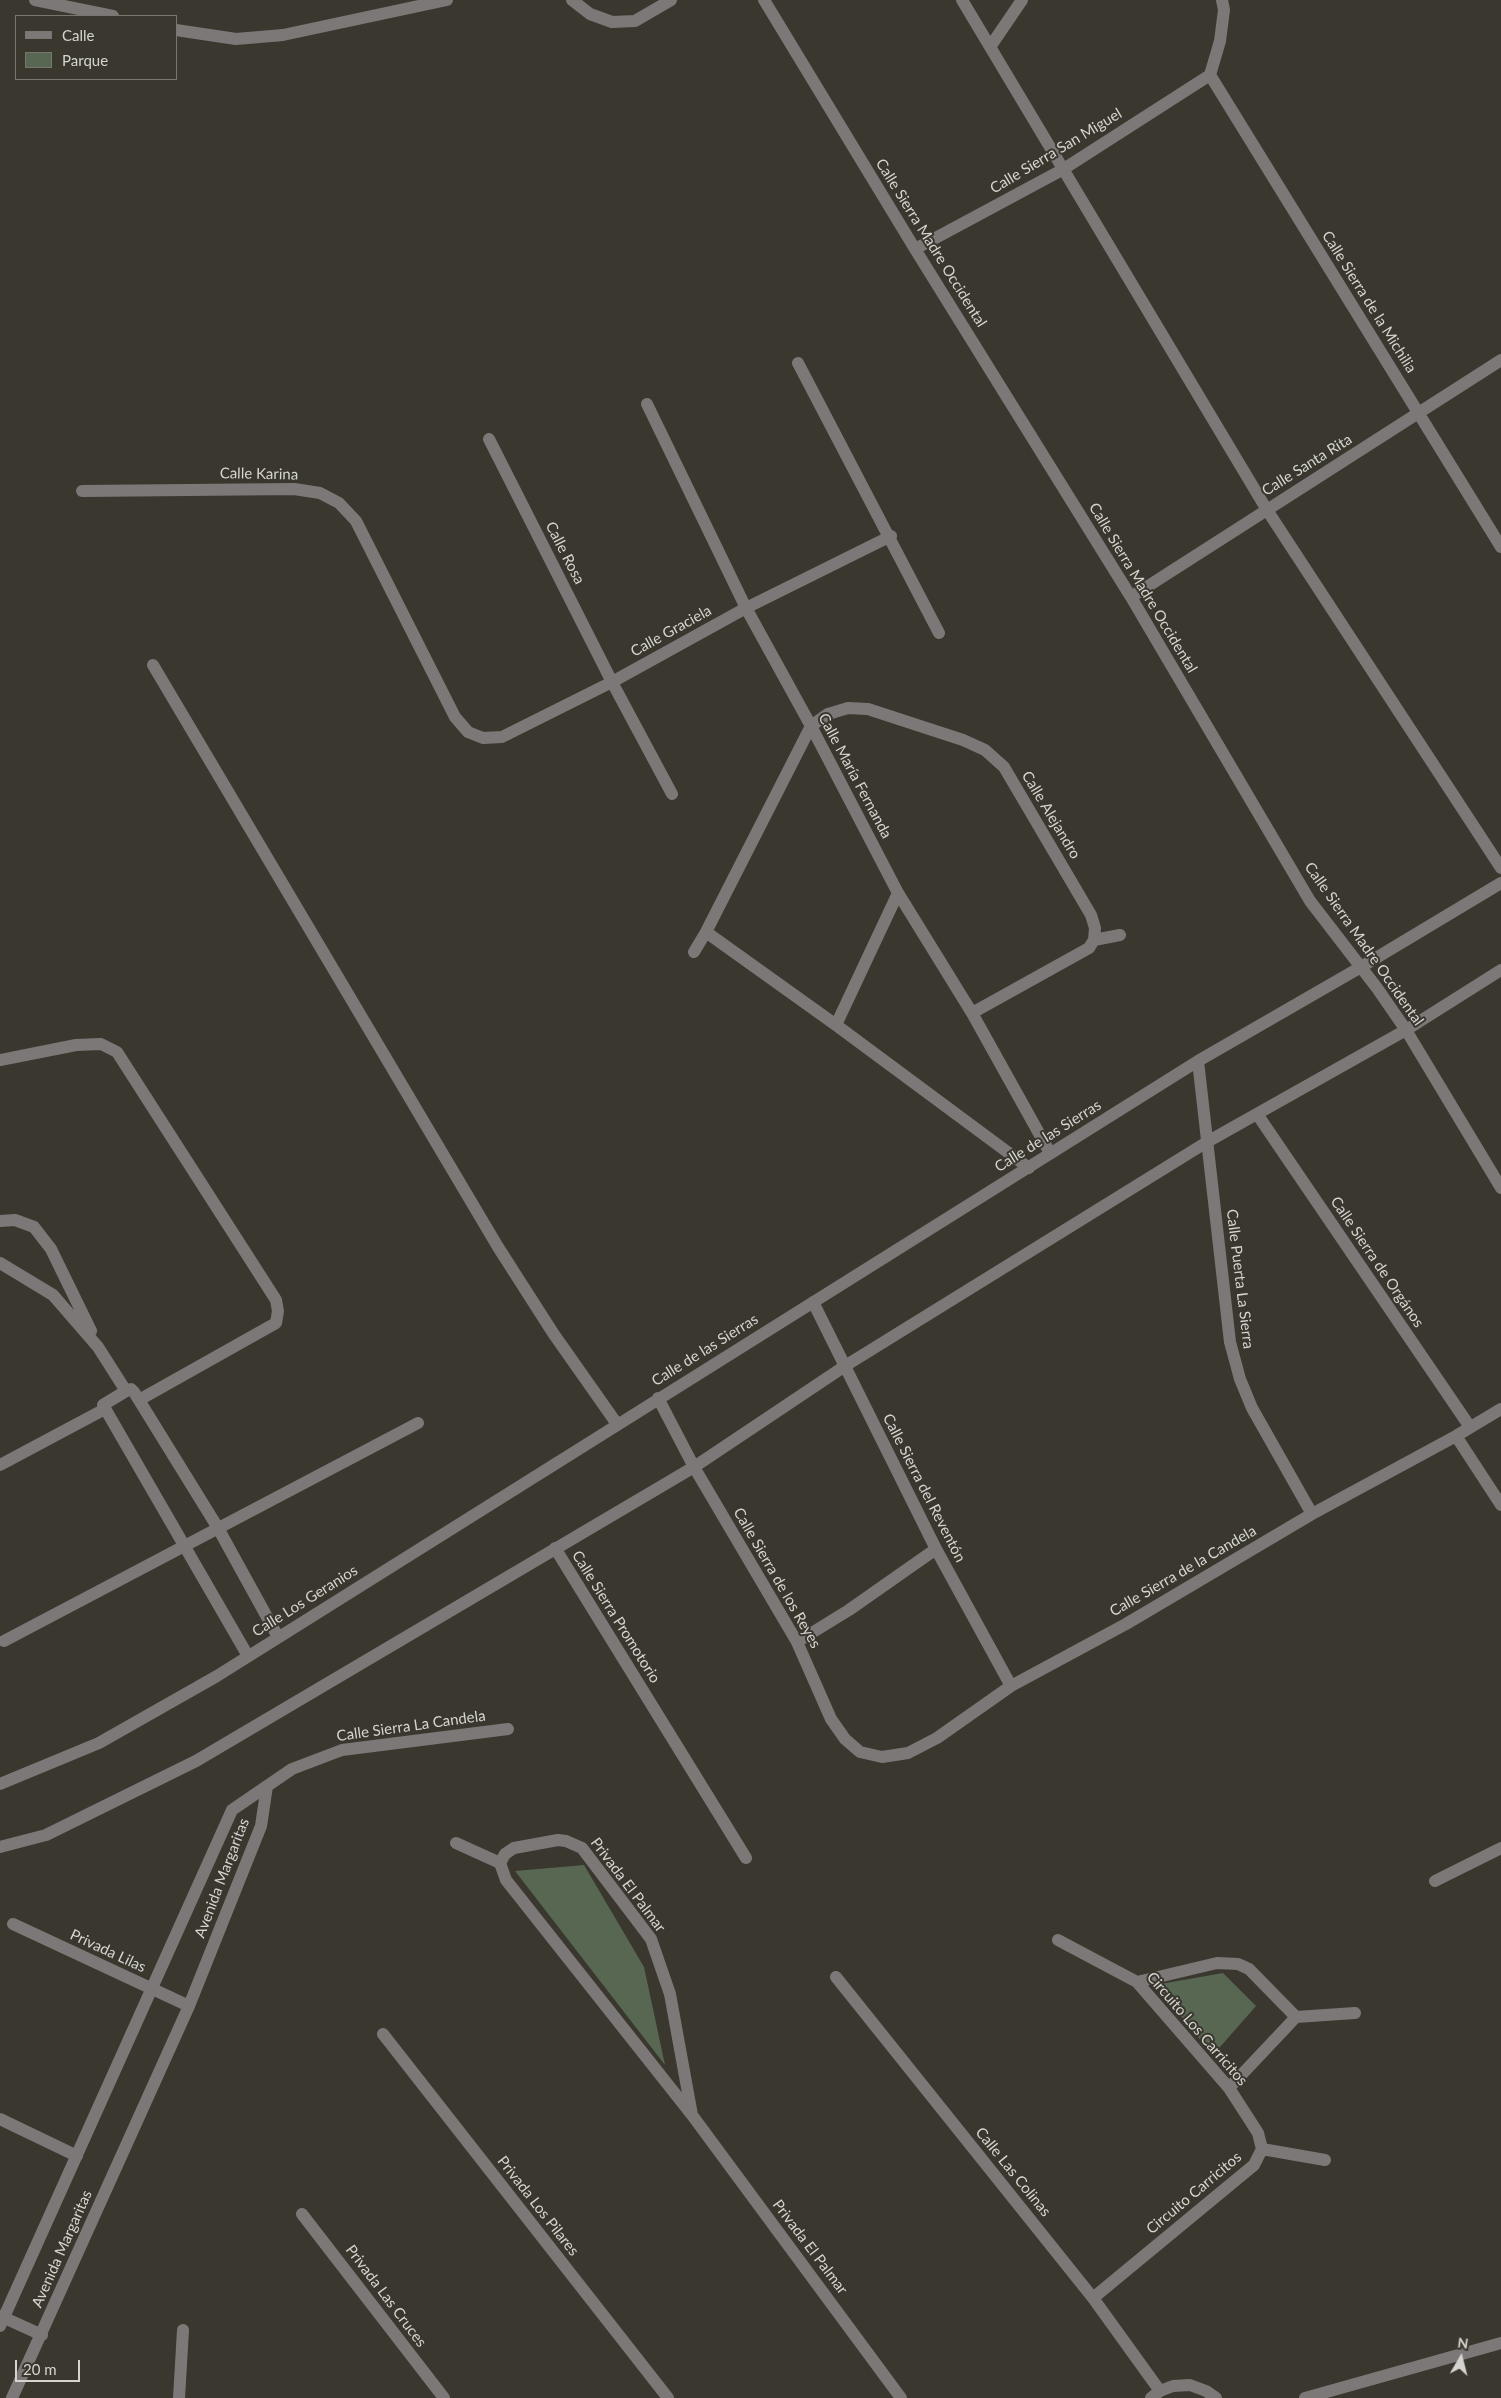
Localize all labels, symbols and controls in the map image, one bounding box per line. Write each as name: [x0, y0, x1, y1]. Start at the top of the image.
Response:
legend: [15, 15, 178, 80]
text: Calle: [62, 26, 94, 44]
text: Parque: [62, 51, 108, 69]
street label: Calle Sierra San Miguel: [987, 104, 1125, 198]
street label: Calle Sierra Madre Occidental: [872, 155, 990, 331]
street label: Calle Sierra de la Michilia: [1318, 228, 1420, 376]
street label: Calle Santa Rita: [1259, 430, 1355, 500]
street label: Calle Karina: [220, 464, 298, 484]
street label: Calle Sierra Madre Occidental: [1085, 500, 1201, 676]
street label: Calle Rosa: [542, 519, 588, 587]
street label: Calle Graciela: [627, 601, 715, 661]
street label: Calle María Fernanda: [814, 710, 896, 842]
street label: Calle Alejandro: [1018, 768, 1084, 862]
street label: Calle Sierra Madre Occidental: [1301, 859, 1427, 1029]
street label: Calle de las Sierras: [991, 1096, 1105, 1176]
street label: Calle Sierra de Orgános: [1327, 1193, 1427, 1331]
street label: Calle Puerta La Sierra: [1223, 1208, 1257, 1350]
street label: Calle de las Sierras: [648, 1310, 762, 1390]
street label: Calle Sierra del Reventón: [879, 1411, 969, 1565]
street label: Calle Sierra de los Reyes: [729, 1505, 825, 1651]
street label: Calle Sierra de la Candela: [1107, 1522, 1259, 1620]
street label: Calle Sierra Promotorio: [568, 1548, 664, 1686]
street label: Calle Los Geranios: [249, 1561, 361, 1641]
street label: Calle Sierra La Candela: [335, 1707, 487, 1745]
street label: Avenida Margaritas: [191, 1816, 253, 1940]
street label: Privada El Palmar: [587, 1834, 669, 1936]
street label: Privada Lilas: [67, 1926, 149, 1976]
street label: Circuito Los Carricitos: [1143, 1969, 1251, 2089]
street label: Calle Las Colinas: [972, 2124, 1054, 2220]
street label: Circuito Carricitos: [1143, 2148, 1245, 2238]
street label: Privada Los Pilares: [493, 2152, 583, 2260]
street label: Avenida Margaritas: [28, 2187, 96, 2311]
street label: Privada El Palmar: [769, 2196, 851, 2298]
street label: Privada Las Cruces: [342, 2241, 430, 2351]
north arrow: [1436, 2333, 1486, 2383]
text: N: [1457, 2333, 1470, 2352]
scale bar: [18, 2350, 82, 2382]
text: 20 m: [23, 2360, 57, 2378]

